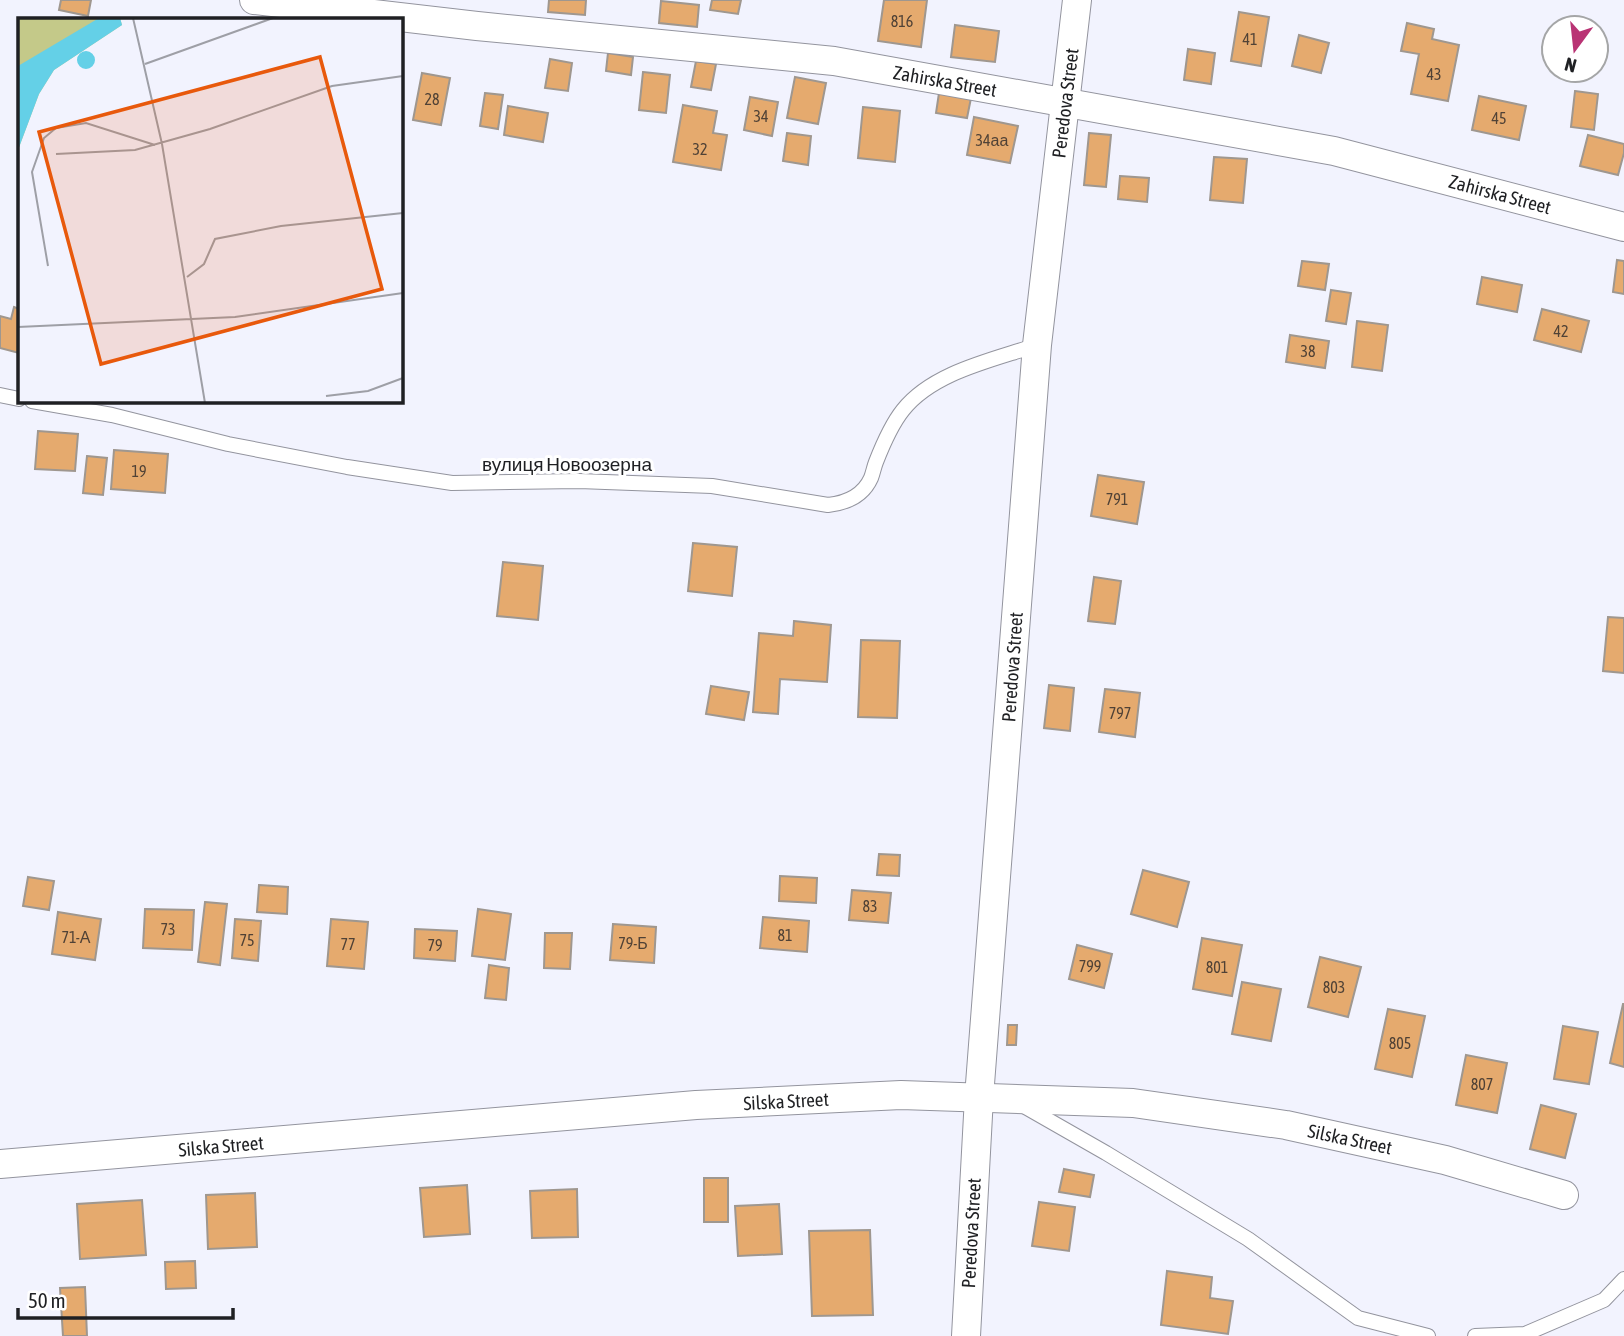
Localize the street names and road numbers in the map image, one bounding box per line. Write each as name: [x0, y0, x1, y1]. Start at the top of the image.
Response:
street label: Peredova Street: [1047, 47, 1083, 159]
street label: Zahirska Street: [891, 61, 999, 101]
street label: Zahirska Street: [1447, 170, 1553, 218]
street label: вулиця Новоозерна: [482, 453, 652, 475]
street label: Peredova Street: [997, 611, 1027, 723]
street label: Silska Street: [743, 1088, 829, 1114]
street label: Silska Street: [1306, 1119, 1394, 1159]
street label: Silska Street: [177, 1131, 265, 1161]
street label: Peredova Street: [957, 1177, 985, 1289]

